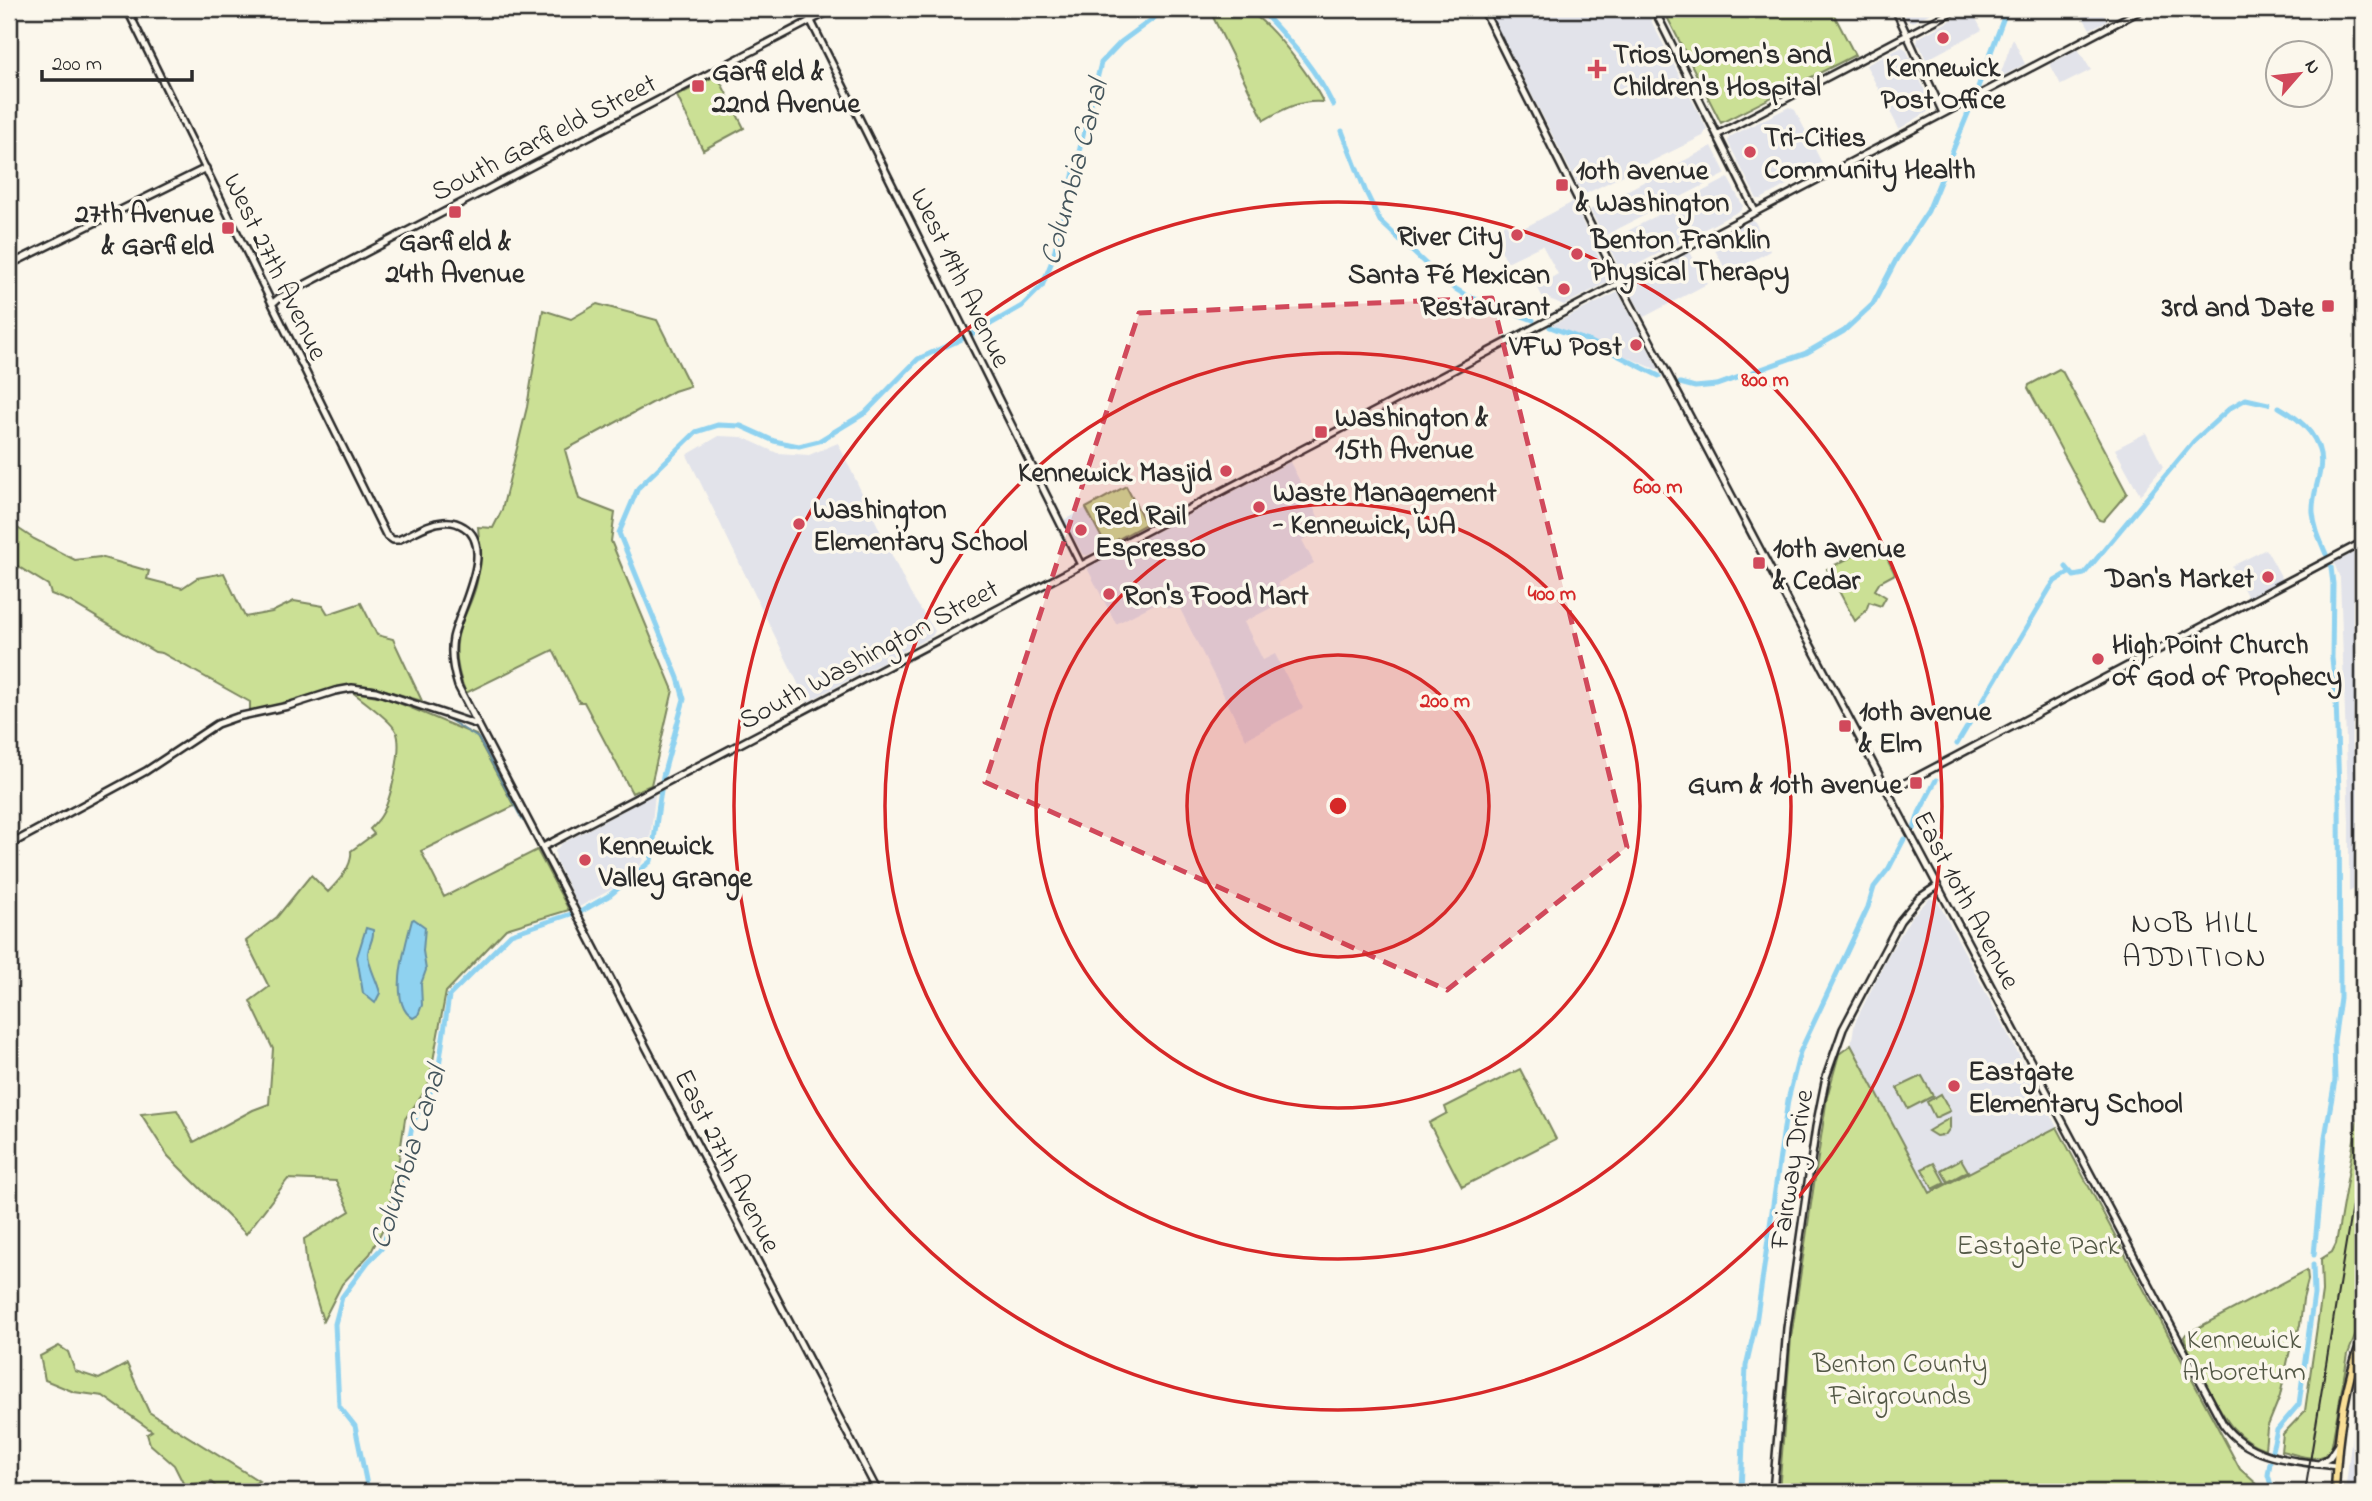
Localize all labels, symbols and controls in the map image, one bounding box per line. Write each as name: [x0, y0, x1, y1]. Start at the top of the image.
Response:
marker: Kennewick Post Office: [1935, 30, 1951, 46]
place label: Trios Women's and Children's Hospital: [1613, 36, 1832, 109]
scale bar: [42, 38, 192, 82]
north arrow: [2264, 38, 2334, 108]
place label: Kennewick Post Office: [1881, 49, 2007, 122]
text: 200 m: [52, 50, 102, 80]
place label: Garfield & 22nd Avenue: [711, 53, 862, 126]
text: N: [2297, 55, 2327, 79]
marker: Trios Women's and Children's Hospital: [1587, 59, 1607, 79]
street label: South Garfield Street: [425, 65, 664, 214]
water label: Columbia Canal: [1030, 71, 1123, 270]
marker: Garfield & 22nd Avenue: [690, 78, 706, 94]
place label: Tri-Cities Community Health: [1764, 119, 1976, 192]
marker: Tri-Cities Community Health: [1742, 144, 1758, 160]
place label: 10th avenue & Washington: [1575, 152, 1730, 226]
street label: West 27th Avenue: [211, 167, 337, 369]
marker: 10th avenue & Washington: [1554, 177, 1570, 193]
street label: West 19th Avenue: [898, 182, 1020, 376]
place label: 27th Avenue & Garfield: [74, 195, 215, 268]
marker: Garfield & 24th Avenue: [447, 204, 463, 220]
place label: River City: [1397, 218, 1503, 259]
marker: 27th Avenue & Garfield: [220, 220, 236, 236]
place label: Benton Franklin Physical Therapy: [1589, 221, 1789, 294]
place label: Garfield & 24th Avenue: [385, 223, 526, 296]
marker: River City: [1509, 227, 1525, 243]
marker: Benton Franklin Physical Therapy: [1569, 246, 1585, 262]
place label: Santa Fé Mexican Restaurant: [1348, 256, 1551, 329]
marker: Santa Fé Mexican Restaurant: [1556, 281, 1572, 297]
place label: 3rd and Date: [2161, 289, 2315, 330]
marker: 3rd and Date: [2320, 298, 2336, 314]
place label: VFW Post: [1508, 328, 1623, 369]
marker: VFW Post: [1628, 337, 1644, 353]
text: 800 m: [1740, 366, 1789, 396]
place label: Washington & 15th Avenue: [1335, 399, 1489, 472]
marker: Washington & 15th Avenue: [1313, 424, 1329, 440]
place label: Kennewick Masjid: [1018, 454, 1212, 495]
marker: Kennewick Masjid: [1218, 463, 1234, 479]
text: 600 m: [1634, 473, 1682, 503]
place label: Waste Management - Kennewick, WA: [1272, 474, 1497, 547]
place label: Washington Elementary School: [813, 491, 1028, 564]
place label: Red Rail Espresso: [1095, 497, 1206, 570]
marker: Waste Management - Kennewick, WA: [1251, 499, 1267, 515]
marker: Washington Elementary School: [791, 516, 807, 532]
marker: Red Rail Espresso: [1073, 522, 1089, 538]
place label: 10th avenue & Cedar: [1772, 530, 1907, 603]
marker: 10th avenue & Cedar: [1751, 555, 1767, 571]
place label: Dan's Market: [2103, 560, 2255, 601]
marker: Dan's Market: [2260, 569, 2276, 585]
street label: South Washington Street: [732, 570, 1007, 742]
place label: Ron's Food Mart: [1123, 577, 1309, 618]
text: 400 m: [1528, 580, 1576, 610]
marker: Ron's Food Mart: [1101, 586, 1117, 602]
place label: High Point Church of God of Prophecy: [2112, 626, 2342, 699]
marker: High Point Church of God of Prophecy: [2090, 651, 2106, 667]
text: 200 m: [1419, 687, 1470, 717]
place label: 10th avenue & Elm: [1858, 693, 1993, 766]
marker: 10th avenue & Elm: [1837, 718, 1853, 734]
place label: Gum & 10th avenue: [1688, 766, 1903, 807]
marker: Gum & 10th avenue: [1908, 775, 1924, 791]
centre of rings: [1326, 794, 1350, 818]
street label: East 10th Avenue: [1901, 804, 2030, 998]
place label: Kennewick Valley Grange: [598, 827, 754, 901]
marker: Kennewick Valley Grange: [577, 852, 593, 868]
district label: NOB HILL ADDITION: [2122, 903, 2268, 981]
place label: Eastgate Elementary School: [1968, 1053, 2183, 1126]
water label: Columbia Canal: [360, 1057, 461, 1255]
street label: East 27th Avenue: [662, 1062, 790, 1261]
marker: Eastgate Elementary School: [1946, 1078, 1962, 1094]
street label: Fairway Drive: [1760, 1086, 1826, 1254]
park label: Eastgate Park: [1956, 1227, 2120, 1268]
park label: Kennewick Arboretum: [2182, 1321, 2306, 1394]
park label: Benton County Fairgrounds: [1812, 1345, 1987, 1418]

